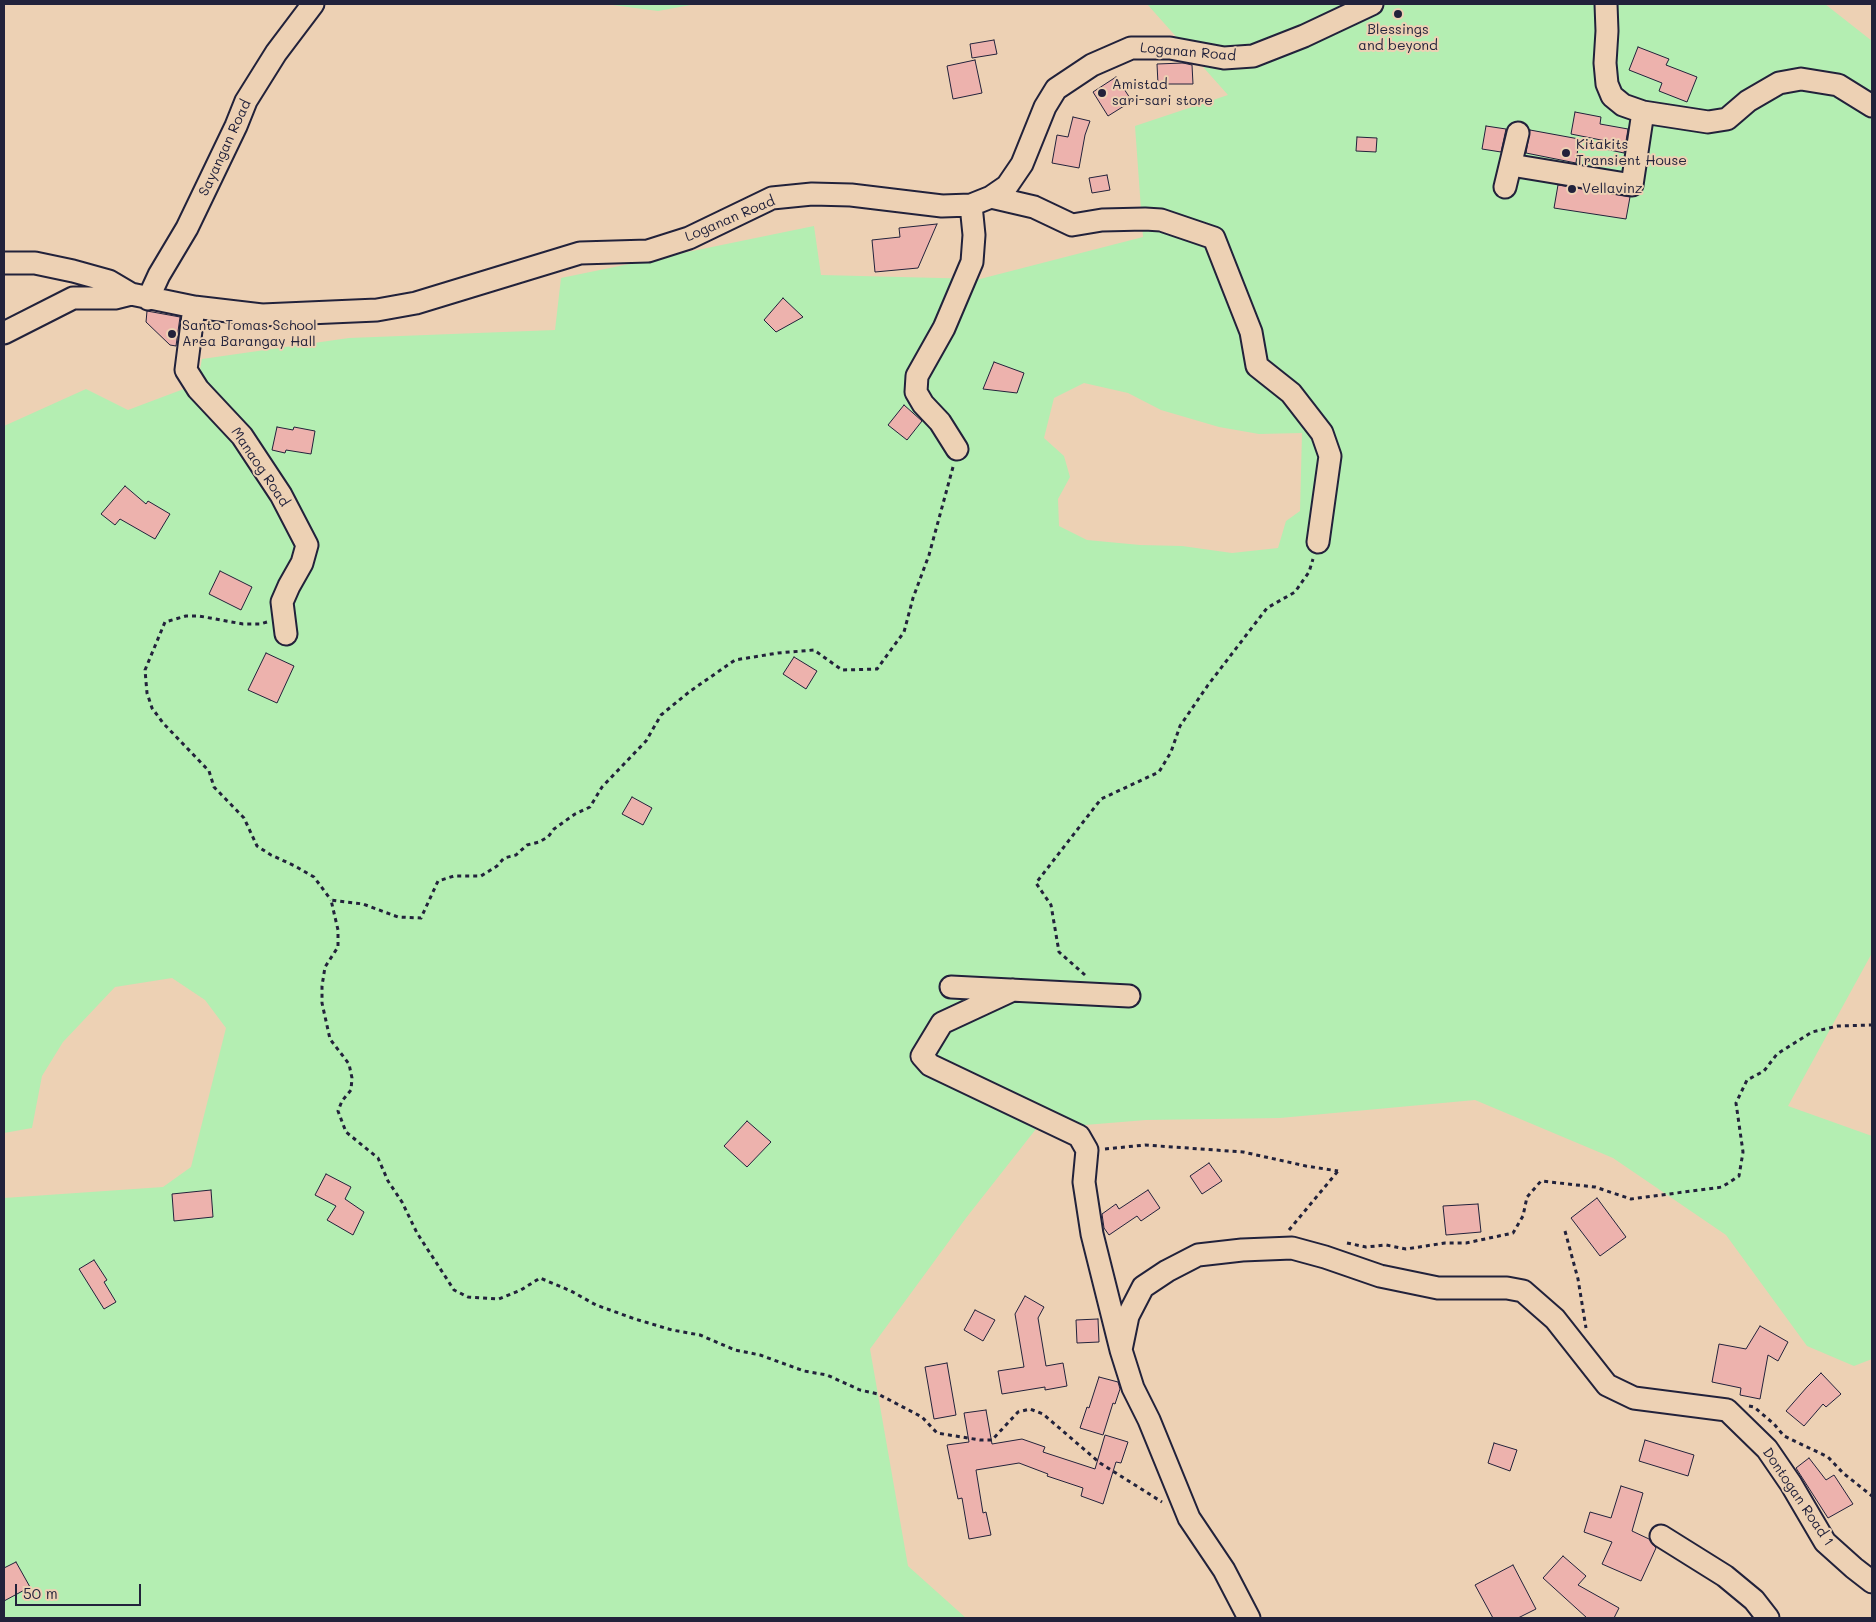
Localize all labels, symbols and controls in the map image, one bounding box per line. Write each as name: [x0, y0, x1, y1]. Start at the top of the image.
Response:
marker: Blessings and beyond: [1392, 8, 1404, 20]
place label: Blessings and beyond: [1358, 22, 1438, 54]
street label: Loganan Road: [1139, 39, 1237, 65]
place label: Amistad sari-sari store: [1112, 77, 1213, 110]
marker: Amistad sari-sari store: [1096, 87, 1108, 99]
street label: Sayangan Road: [195, 97, 255, 199]
place label: Kitakits Transient House: [1576, 137, 1687, 170]
marker: Kitakits Transient House: [1560, 147, 1572, 159]
place label: Vellavinz: [1582, 181, 1643, 197]
marker: Vellavinz: [1566, 183, 1578, 195]
street label: Loganan Road: [682, 192, 778, 246]
place label: Santo Tomas School Area Barangay Hall: [182, 318, 317, 351]
marker: Santo Tomas School Area Barangay Hall: [166, 328, 178, 340]
street label: Manaog Road: [227, 424, 293, 510]
street label: Dontogan Road 1: [1759, 1445, 1837, 1549]
scale bar: [18, 1574, 144, 1606]
text: 50 m: [23, 1583, 58, 1603]

